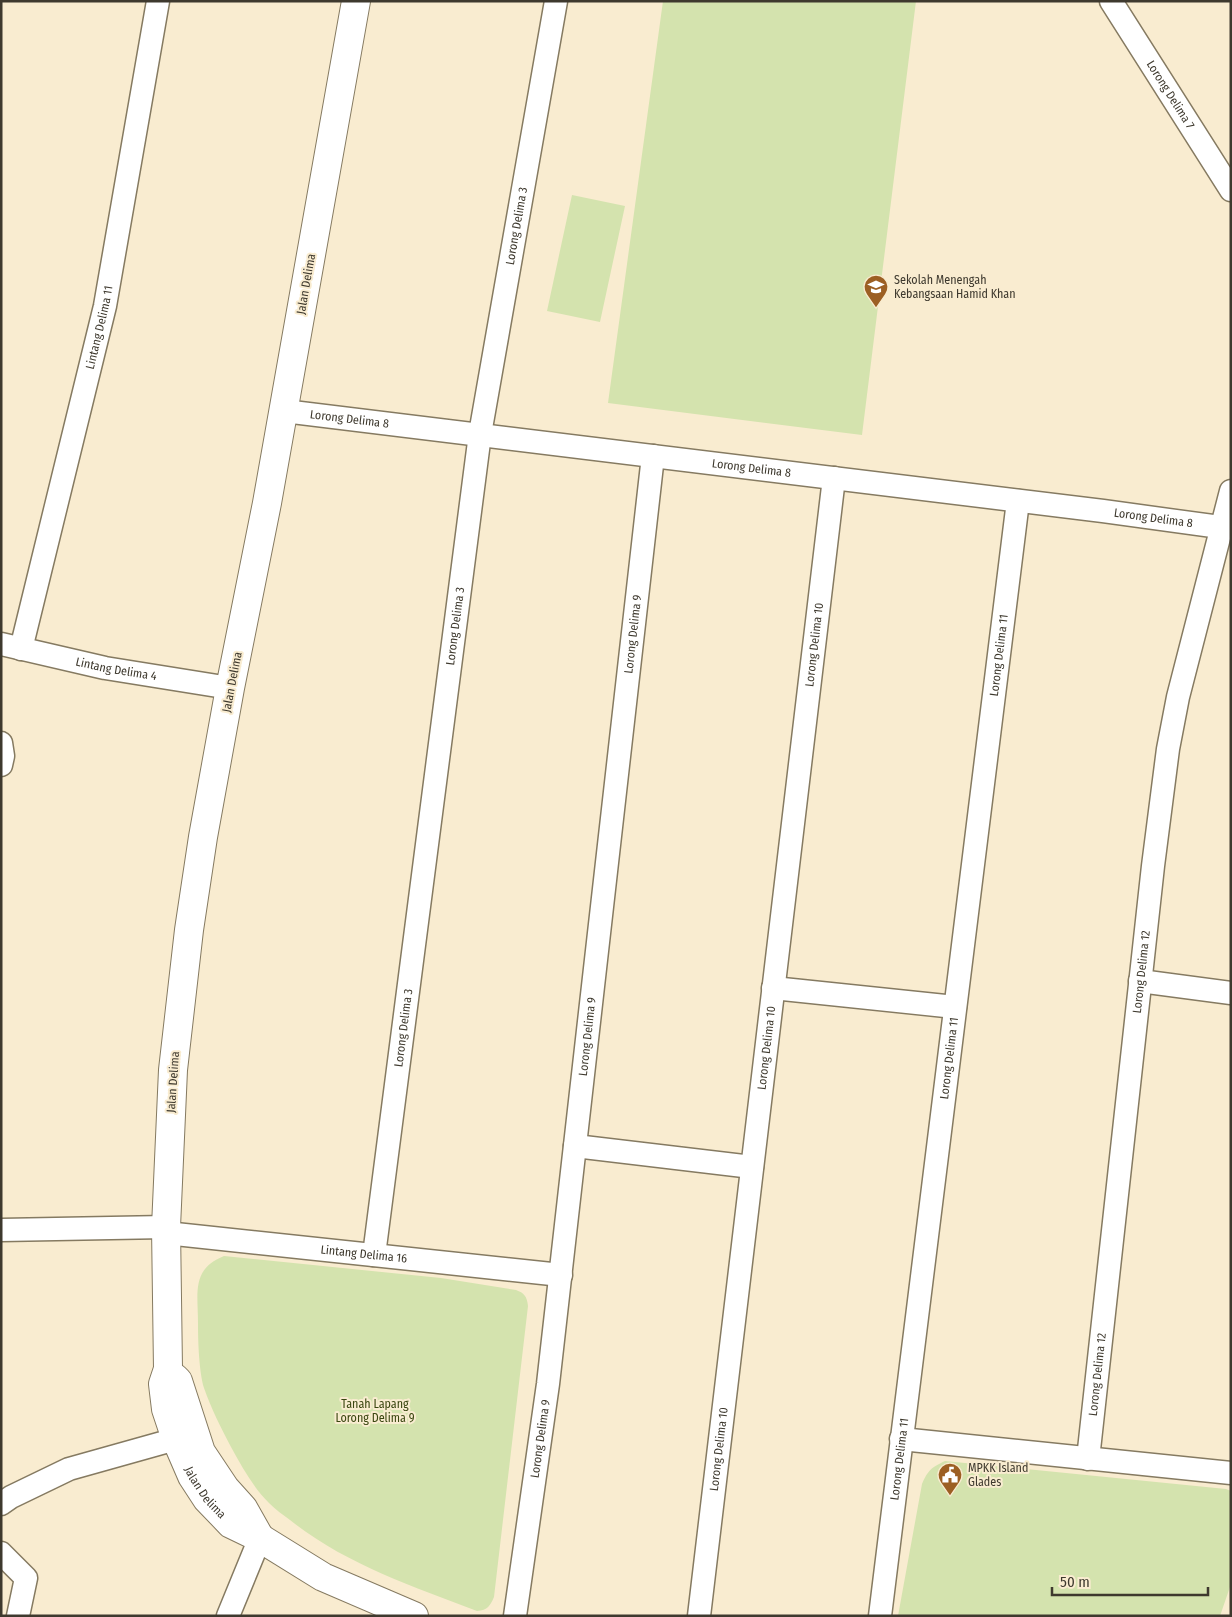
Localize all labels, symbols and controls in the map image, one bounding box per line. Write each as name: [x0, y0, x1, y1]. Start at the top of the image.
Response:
street label: Lorong Delima 7: [1144, 58, 1197, 132]
street label: Lorong Delima 3: [503, 186, 530, 266]
street label: Jalan Delima: [294, 252, 318, 315]
place label: Sekolah Menengah Kebangsaan Hamid Khan: [894, 273, 1016, 301]
school or university icon: Sekolah Menengah Kebangsaan Hamid Khan: [863, 274, 889, 308]
street label: Lintang Delima 11: [83, 284, 115, 371]
street label: Lorong Delima 8: [309, 407, 390, 431]
street label: Lorong Delima 8: [711, 456, 792, 480]
street label: Lorong Delima 8: [1113, 506, 1194, 530]
street label: Lorong Delima 3: [443, 586, 467, 666]
street label: Lorong Delima 9: [621, 594, 644, 674]
street label: Lorong Delima 10: [802, 602, 826, 688]
street label: Lorong Delima 11: [987, 613, 1011, 697]
street label: Jalan Delima: [219, 650, 245, 713]
street label: Lintang Delima 4: [74, 654, 158, 683]
street label: Lorong Delima 12: [1130, 930, 1153, 1014]
street label: Lorong Delima 3: [391, 988, 415, 1068]
street label: Lorong Delima 9: [576, 996, 599, 1077]
street label: Lorong Delima 10: [754, 1005, 778, 1091]
street label: Lorong Delima 11: [937, 1016, 961, 1100]
street label: Jalan Delima: [164, 1051, 182, 1113]
street label: Lintang Delima 16: [320, 1242, 408, 1266]
street label: Lorong Delima 12: [1086, 1332, 1109, 1417]
park label: Tanah Lapang Lorong Delima 9: [335, 1397, 415, 1425]
street label: Lorong Delima 9: [528, 1398, 553, 1479]
street label: Lorong Delima 10: [707, 1406, 731, 1492]
street label: Lorong Delima 11: [887, 1417, 911, 1501]
place label: MPKK Island Glades: [968, 1461, 1028, 1489]
public building icon: MPKK Island Glades: [937, 1462, 963, 1496]
street label: Jalan Delima: [182, 1464, 229, 1521]
scale bar: [1052, 1564, 1208, 1596]
text: 50 m: [1060, 1573, 1090, 1591]

